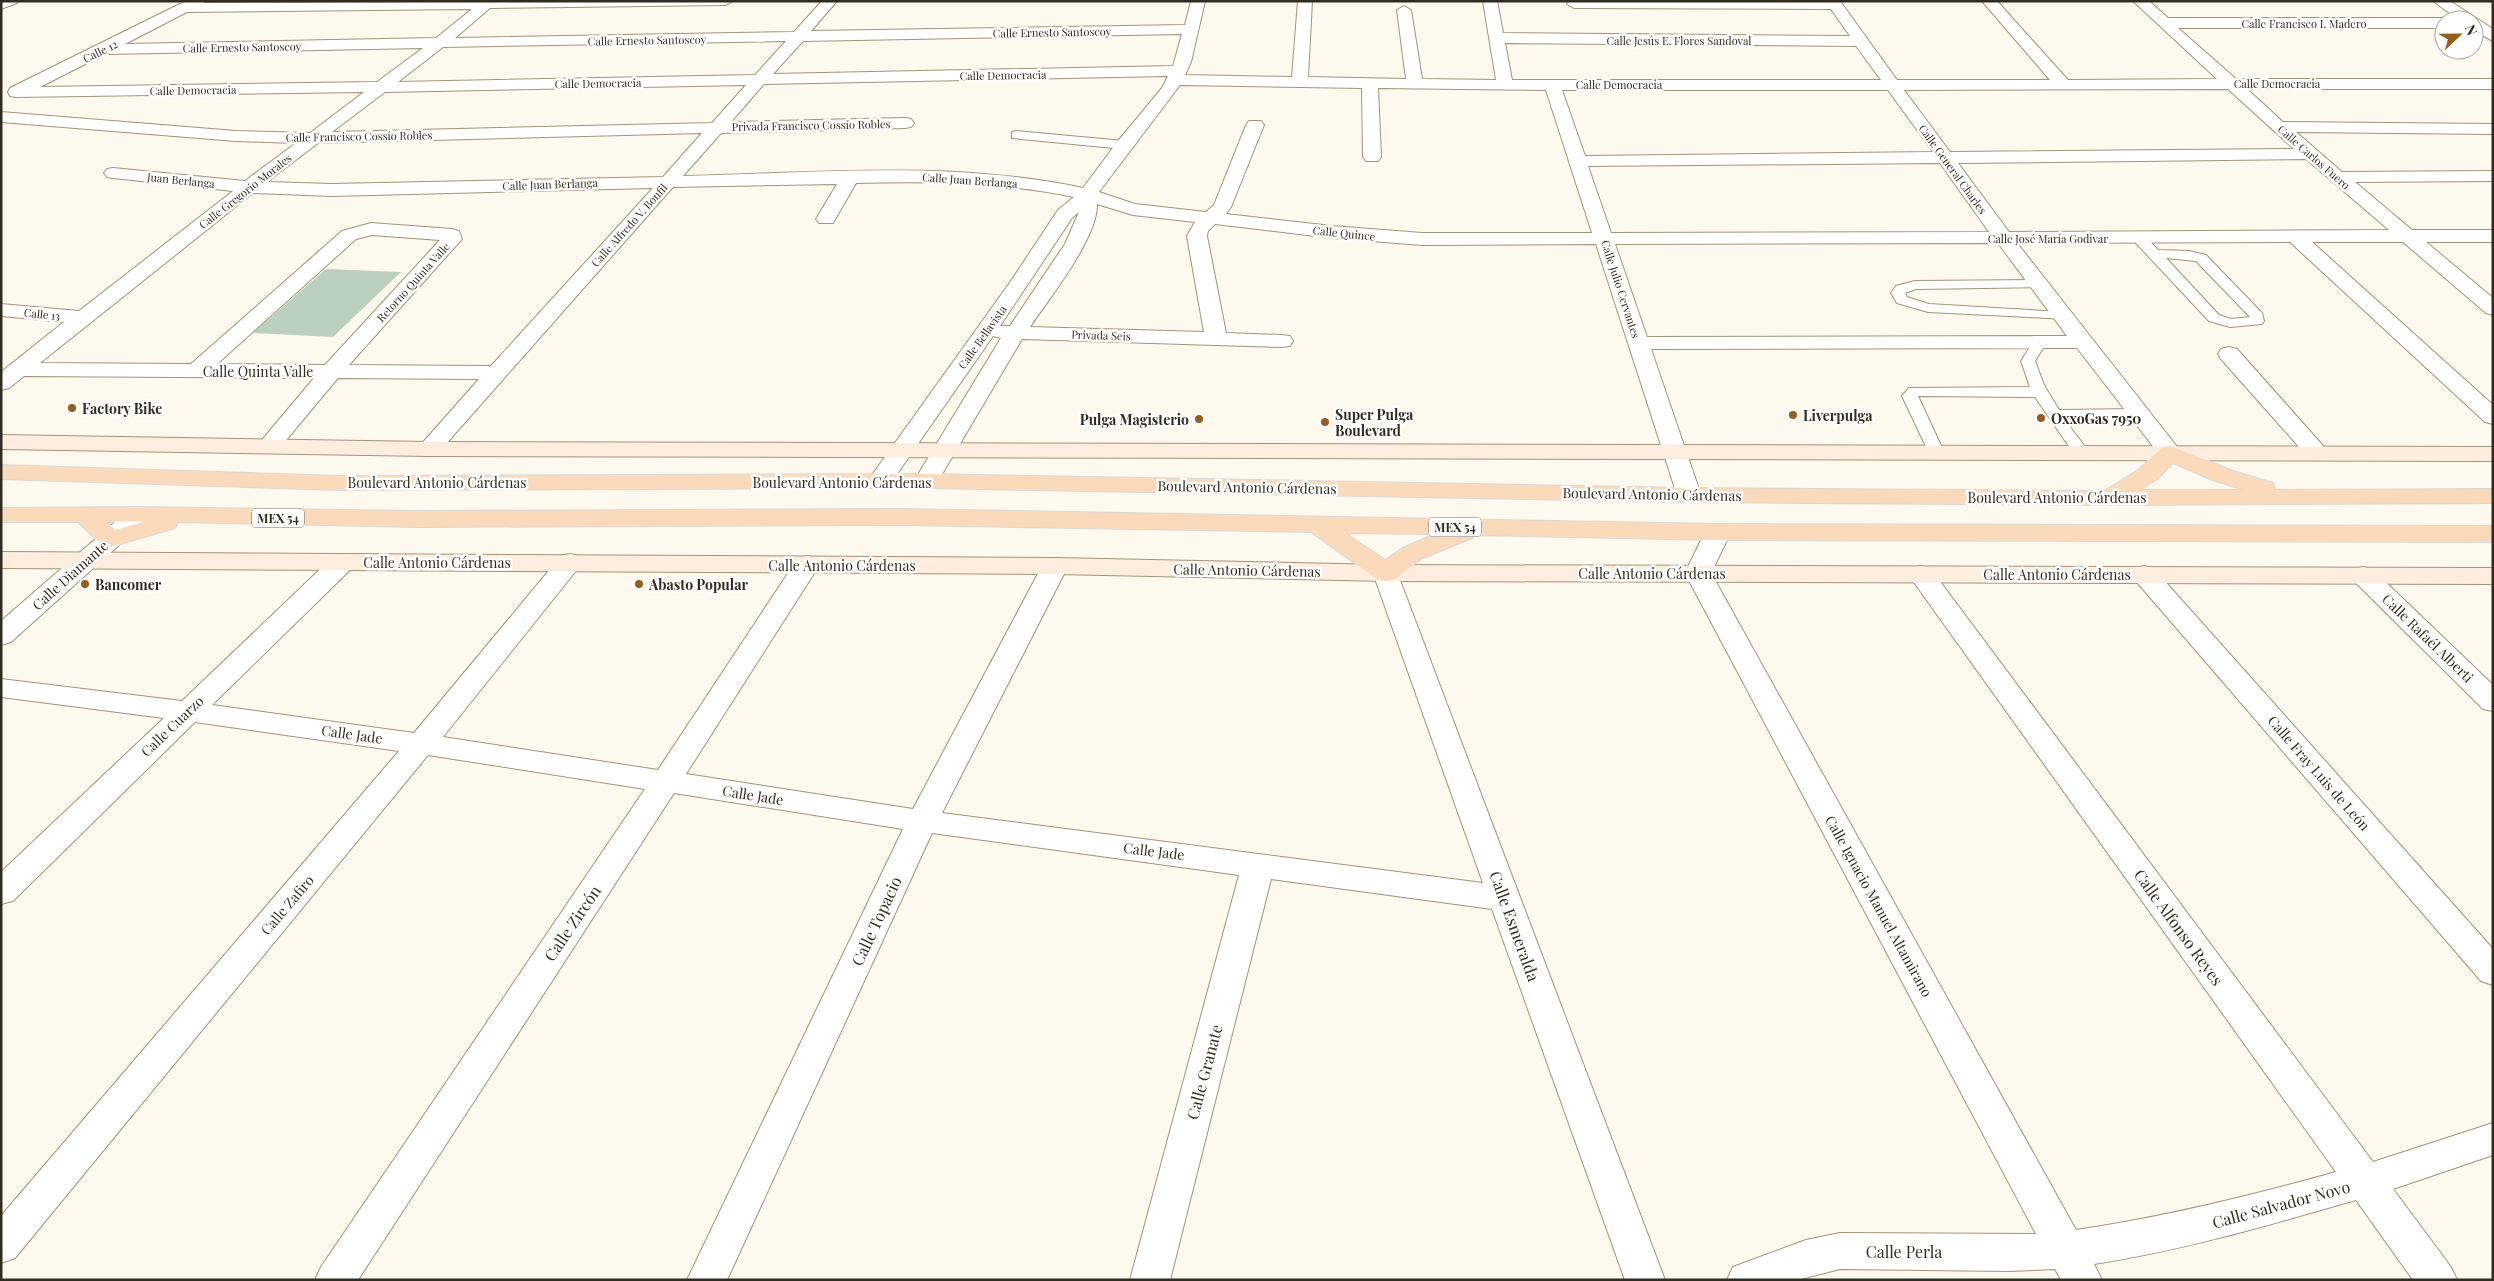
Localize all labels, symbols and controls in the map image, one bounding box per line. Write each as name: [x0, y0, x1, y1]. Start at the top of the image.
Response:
north arrow: [2434, 10, 2484, 60]
street label: Calle Francisco I. Madero: [2241, 16, 2367, 31]
text: N: [2461, 22, 2482, 38]
street label: Calle Ernesto Santoscoy: [993, 23, 1112, 41]
street label: Calle Ernesto Santoscoy: [588, 31, 707, 49]
street label: Calle Jesús E. Flores Sandoval: [1606, 33, 1752, 48]
street label: Calle 12: [80, 36, 120, 66]
street label: Calle Ernesto Santoscoy: [183, 38, 302, 56]
street label: Calle Democracia: [960, 67, 1047, 83]
street label: Calle Democracia: [555, 75, 642, 91]
street label: Calle Democracia: [2234, 76, 2321, 91]
street label: Calle Democracia: [1576, 77, 1663, 92]
street label: Calle Democracia: [150, 82, 237, 98]
street label: Privada Francisco Cossío Robles: [731, 116, 891, 134]
street label: Calle General Charles: [1916, 121, 1991, 217]
street label: Calle Carlos Fuero: [2275, 122, 2353, 192]
street label: Calle Francisco Cossío Robles: [286, 127, 432, 145]
street label: Calle Gregorio Morales: [196, 150, 294, 232]
street label: Juan Berlanga: [145, 169, 216, 191]
street label: Calle Juan Berlanga: [922, 169, 1019, 191]
street label: Calle Juan Berlanga: [502, 175, 598, 193]
street label: Calle Alfredo V. Bonfil: [588, 180, 670, 270]
street label: Calle Quince: [1312, 222, 1376, 244]
street label: Calle José María Godivar: [1988, 231, 2108, 246]
street label: Calle Julio Cervantes: [1598, 238, 1644, 340]
street label: Retorno Quinta Valle: [373, 239, 453, 325]
street label: Calle Bellavista: [954, 302, 1010, 372]
street label: Calle 13: [23, 305, 61, 323]
street label: Privada Seis: [1071, 326, 1131, 344]
street label: Calle Quinta Valle: [203, 362, 313, 381]
place label: Factory Bike: [82, 399, 162, 418]
marker: Factory Bike: [66, 402, 78, 414]
place label: Super Pulga Boulevard: [1335, 405, 1414, 440]
place label: Liverpulga: [1803, 406, 1873, 425]
marker: Liverpulga: [1787, 409, 1799, 421]
place label: OxxoGas 7950: [2051, 409, 2141, 428]
place label: Pulga Magisterio: [1080, 410, 1189, 429]
marker: OxxoGas 7950: [2035, 412, 2047, 424]
marker: Pulga Magisterio: [1193, 413, 1205, 425]
marker: Super Pulga Boulevard: [1319, 416, 1331, 428]
street label: Boulevard Antonio Cárdenas: [347, 473, 527, 492]
street label: Boulevard Antonio Cárdenas: [752, 473, 932, 492]
street label: Boulevard Antonio Cárdenas: [1157, 476, 1337, 498]
street label: Boulevard Antonio Cárdenas: [1562, 483, 1742, 505]
street label: Boulevard Antonio Cárdenas: [1967, 488, 2147, 507]
road number: MEX 54: [252, 508, 304, 528]
road number: MEX 54: [1429, 518, 1481, 536]
street label: Calle Diamante: [28, 536, 112, 614]
street label: Calle Antonio Cárdenas: [363, 553, 511, 572]
street label: Calle Antonio Cárdenas: [768, 556, 916, 575]
street label: Calle Antonio Cárdenas: [1173, 559, 1321, 581]
street label: Calle Antonio Cárdenas: [1578, 564, 1726, 583]
street label: Calle Antonio Cárdenas: [1983, 565, 2131, 584]
place label: Bancomer: [95, 575, 162, 594]
place label: Abasto Popular: [648, 575, 748, 594]
marker: Bancomer: [79, 578, 91, 590]
marker: Abasto Popular: [633, 578, 645, 590]
street label: Calle Rafaél Alberti: [2378, 590, 2478, 686]
street label: Calle Cuarzo: [136, 691, 208, 761]
street label: Calle Fray Luis de León: [2264, 711, 2375, 835]
street label: Calle Jade: [320, 720, 384, 748]
street label: Calle Jade: [721, 781, 785, 809]
street label: Calle Ignacio Manuel Altamirano: [1821, 812, 1937, 1000]
street label: Calle Jade: [1122, 838, 1186, 864]
street label: Calle Alfonso Reyes: [2130, 865, 2228, 989]
street label: Calle Esmeralda: [1485, 868, 1545, 984]
street label: Calle Zafiro: [256, 871, 318, 939]
street label: Calle Topacio: [846, 873, 906, 969]
street label: Calle Zircón: [539, 881, 605, 965]
street label: Calle Granate: [1181, 1022, 1227, 1122]
street label: Calle Salvador Novo: [2210, 1175, 2352, 1233]
street label: Calle Perla: [1866, 1241, 1942, 1262]

